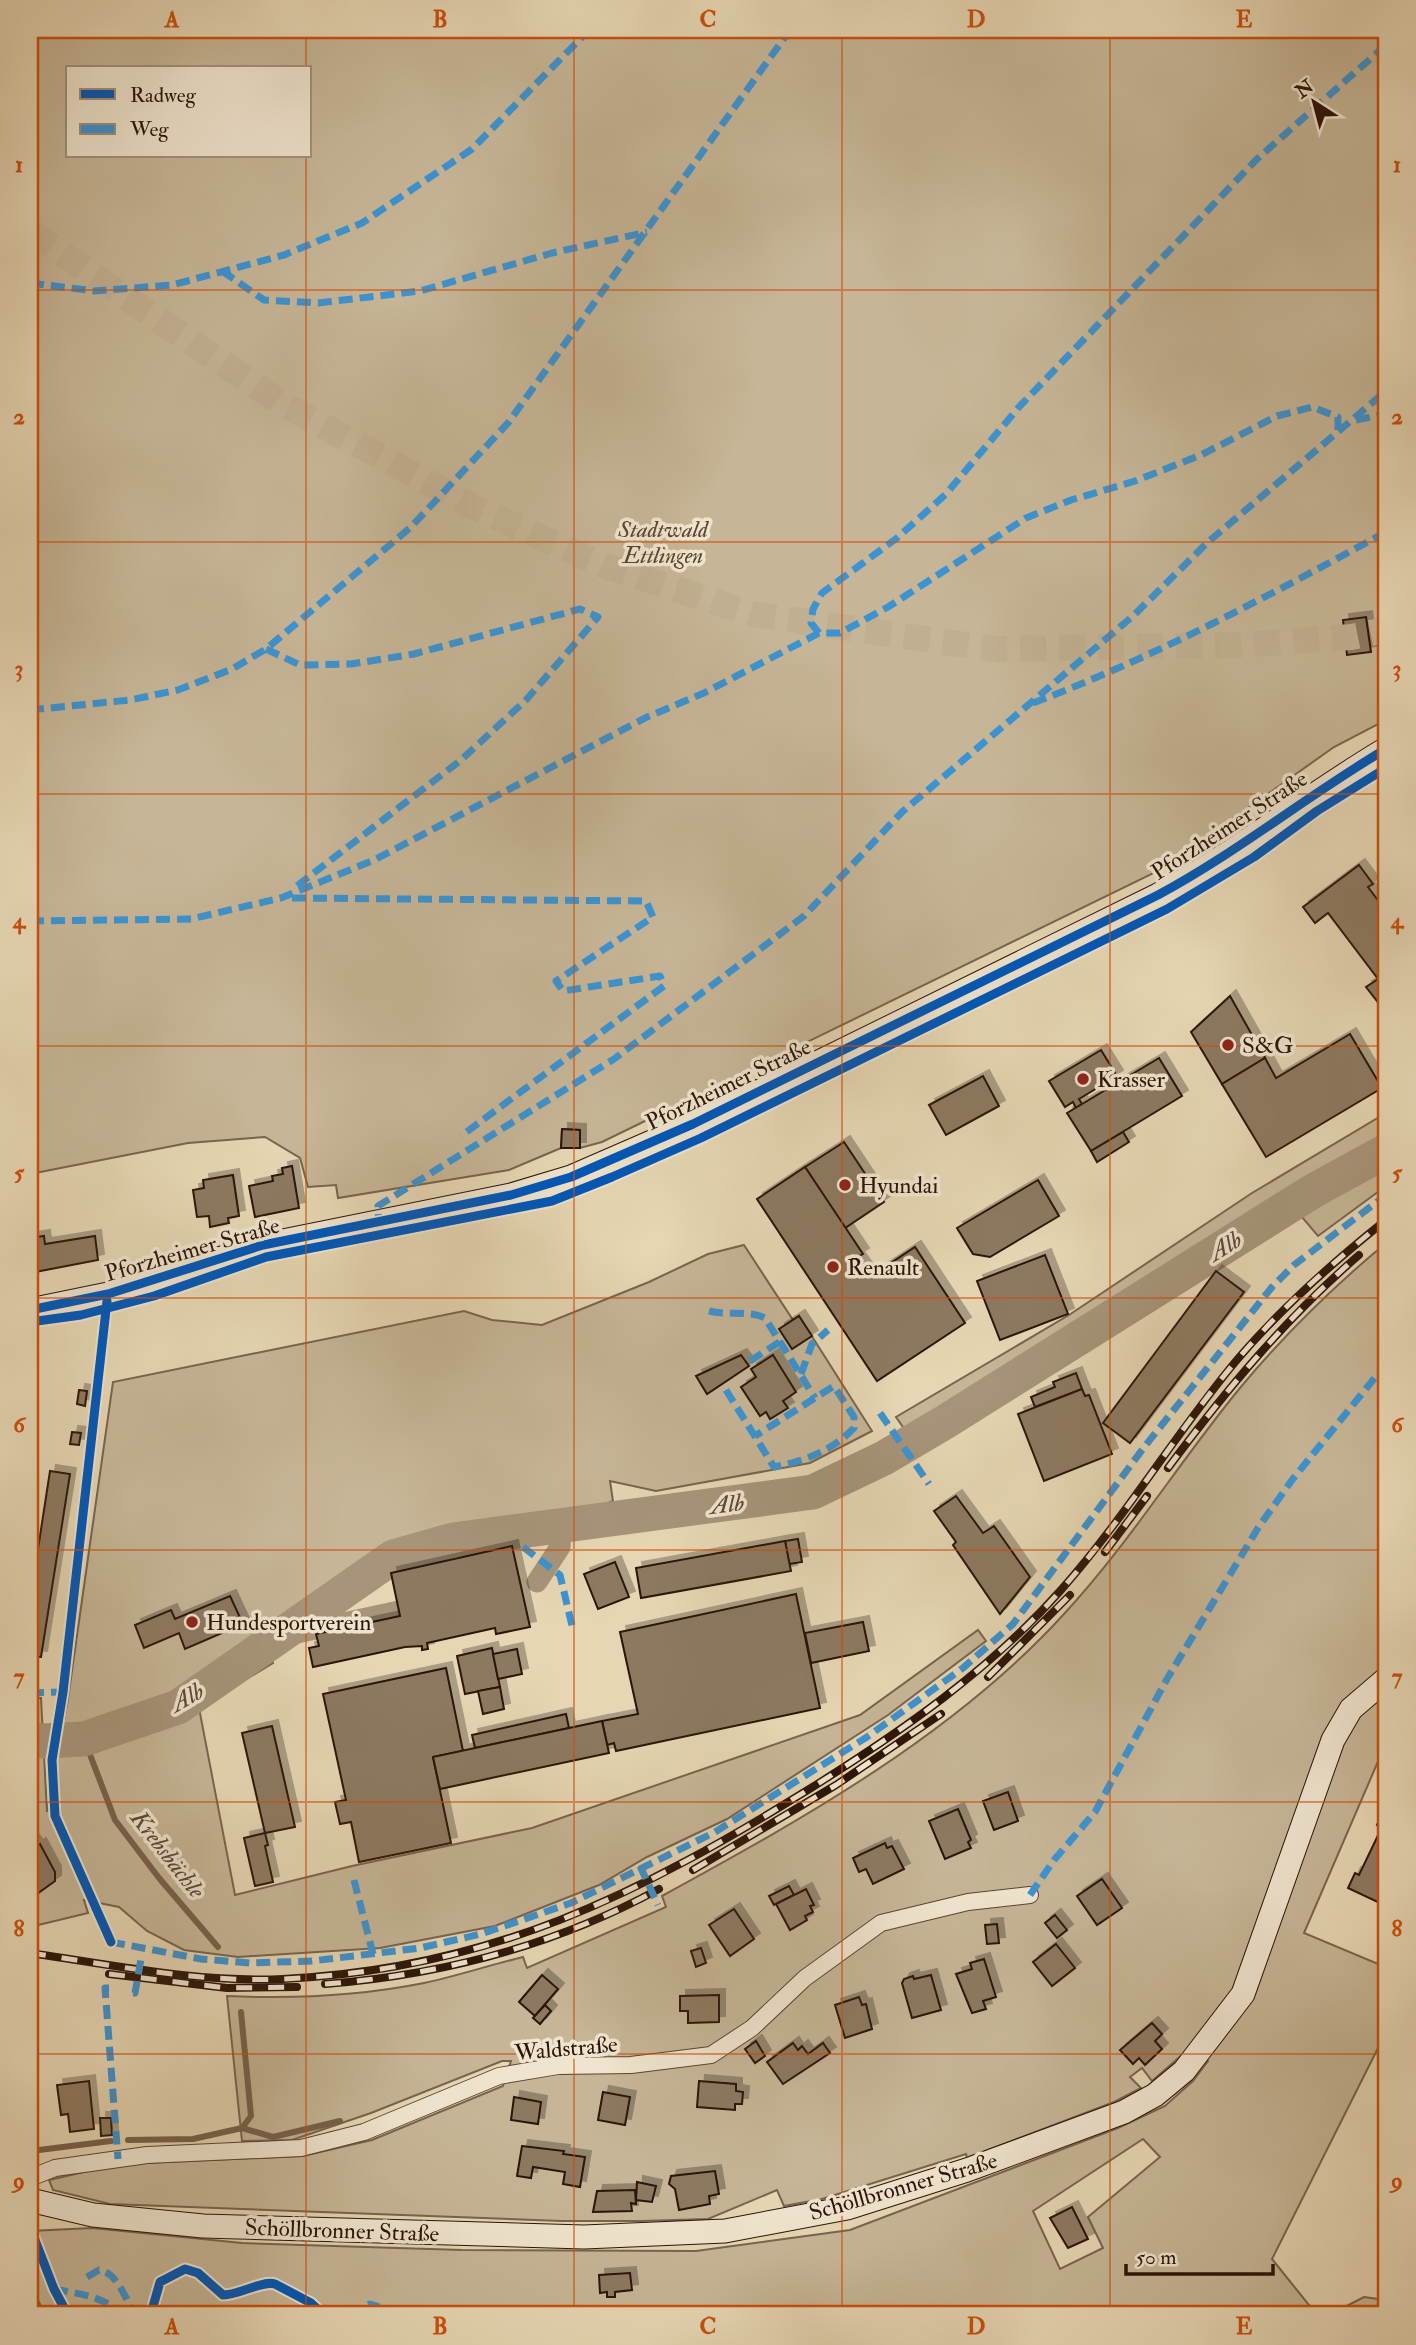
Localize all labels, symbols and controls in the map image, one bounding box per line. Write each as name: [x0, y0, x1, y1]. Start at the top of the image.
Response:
text: A: [164, 5, 180, 34]
text: B: [432, 5, 448, 34]
text: C: [700, 5, 716, 34]
text: D: [967, 5, 985, 34]
text: E: [1236, 5, 1253, 34]
legend: [66, 66, 312, 158]
north arrow: [1280, 66, 1350, 136]
text: N: [1290, 74, 1319, 104]
text: Radweg: [130, 82, 196, 109]
text: Weg: [129, 116, 169, 143]
text: 1: [15, 150, 23, 179]
text: 1: [1393, 150, 1401, 179]
text: 2: [13, 402, 25, 431]
text: 2: [1391, 402, 1403, 431]
park label: Stadtwald Ettlingen: [617, 515, 709, 570]
text: 3: [15, 654, 23, 683]
text: 3: [1393, 654, 1401, 683]
street label: Pforzheimer Straße: [1146, 764, 1313, 887]
text: 4: [12, 906, 27, 935]
text: 4: [1390, 906, 1405, 935]
place label: S&G: [1242, 1031, 1293, 1060]
street label: Pforzheimer Straße: [641, 1032, 816, 1137]
marker: S&G: [1220, 1037, 1236, 1053]
place label: Krasser: [1097, 1065, 1165, 1094]
marker: Krasser: [1075, 1071, 1091, 1087]
text: 5: [14, 1158, 25, 1187]
text: 5: [1392, 1158, 1403, 1187]
place label: Hyundai: [859, 1171, 938, 1200]
marker: Hyundai: [837, 1177, 853, 1193]
street label: Pforzheimer Straße: [101, 1211, 283, 1288]
water label: Alb: [1200, 1224, 1248, 1270]
place label: Renault: [847, 1253, 919, 1282]
marker: Renault: [825, 1259, 841, 1275]
text: 6: [13, 1410, 27, 1439]
text: 6: [1391, 1410, 1405, 1439]
water label: Alb: [705, 1487, 746, 1522]
place label: Hundesportverein: [206, 1608, 371, 1638]
marker: Hundesportverein: [184, 1614, 200, 1630]
text: 7: [14, 1662, 25, 1691]
text: 7: [1392, 1662, 1403, 1691]
water label: Alb: [162, 1675, 210, 1721]
water label: Krebsbächle: [123, 1803, 212, 1905]
text: 8: [14, 1914, 25, 1943]
text: 8: [1392, 1914, 1403, 1943]
street label: Waldstraße: [512, 2030, 619, 2068]
street label: Schöllbronner Straße: [806, 2146, 1001, 2227]
text: 9: [11, 2166, 25, 2195]
text: 9: [1389, 2166, 1403, 2195]
street label: Schöllbronner Straße: [244, 2213, 440, 2248]
scale bar: [1126, 2233, 1272, 2277]
text: 50 m: [1136, 2244, 1177, 2271]
text: A: [164, 2312, 180, 2341]
text: B: [432, 2312, 448, 2341]
text: C: [700, 2312, 716, 2341]
text: D: [967, 2312, 985, 2341]
text: E: [1236, 2312, 1253, 2341]

